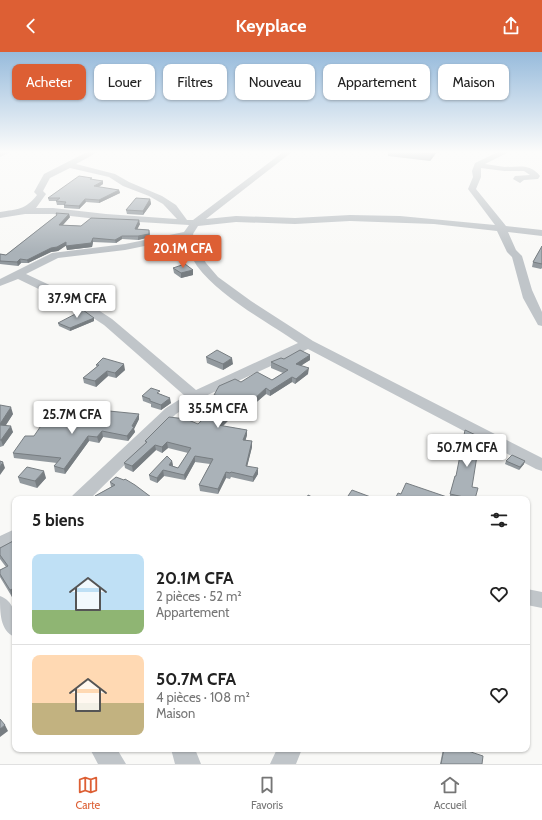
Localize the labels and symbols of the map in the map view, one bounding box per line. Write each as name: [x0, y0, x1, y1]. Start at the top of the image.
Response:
pin: 20.1M CFA: [137, 235, 229, 269]
pin: 37.9M CFA: [31, 285, 123, 319]
pin: 35.5M CFA: [172, 395, 264, 429]
pin: 25.7M CFA: [26, 401, 118, 435]
pin: 50.7M CFA: [421, 434, 513, 468]

